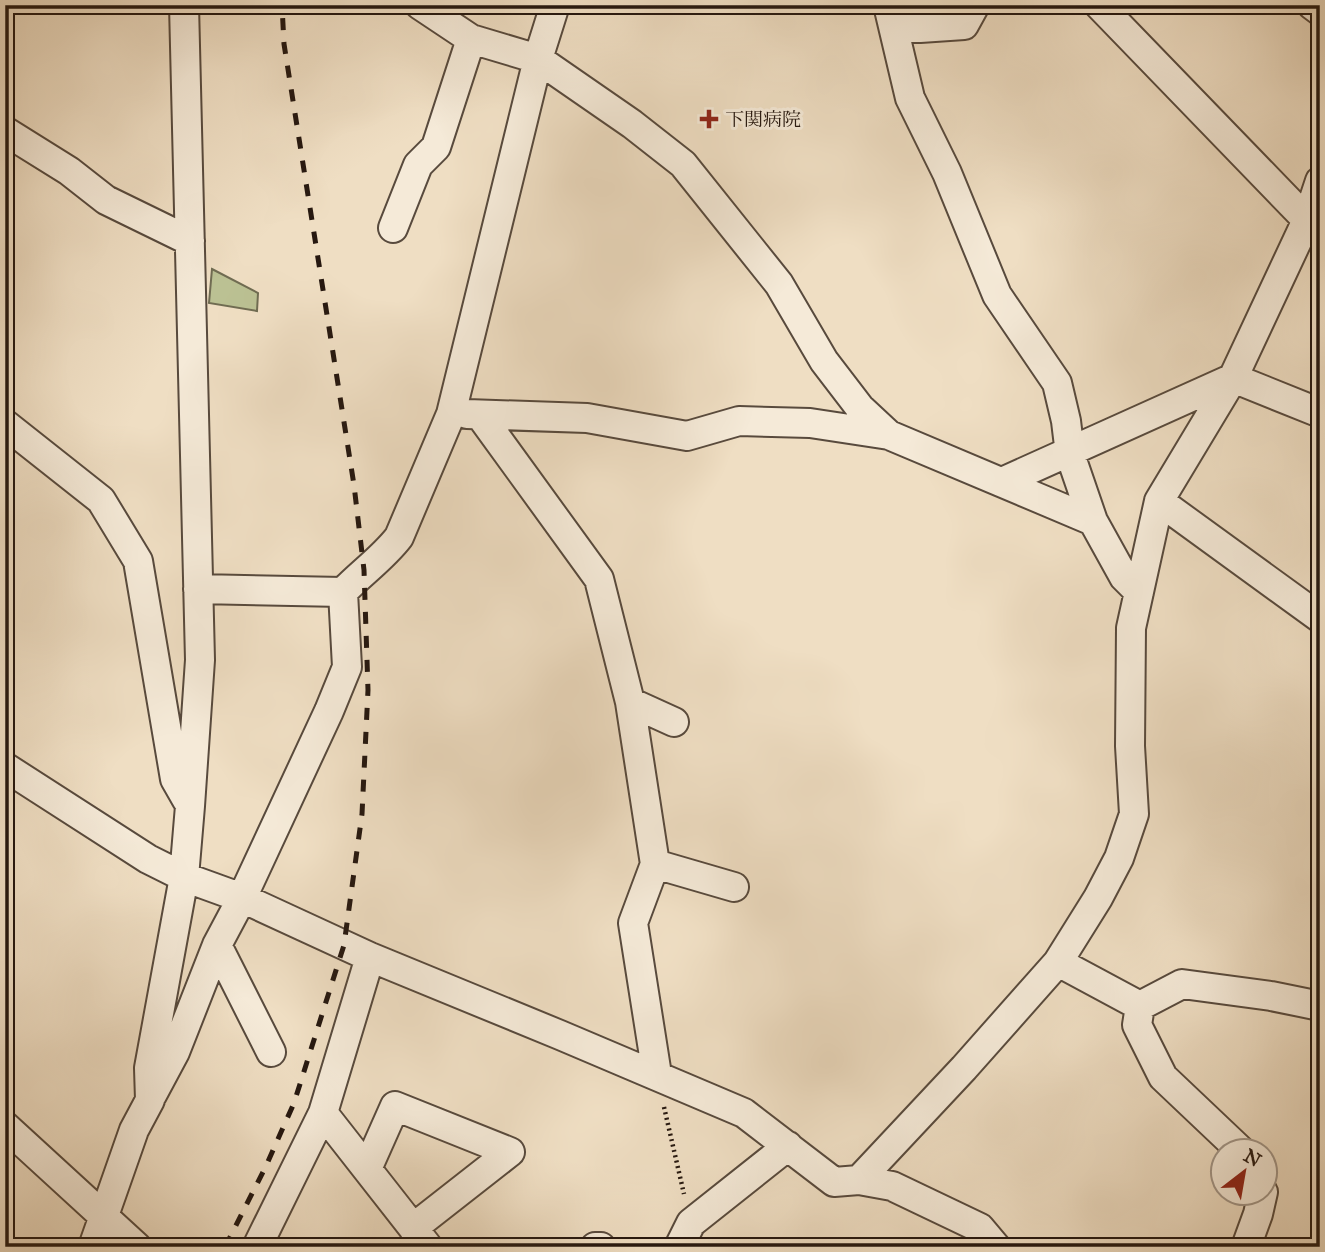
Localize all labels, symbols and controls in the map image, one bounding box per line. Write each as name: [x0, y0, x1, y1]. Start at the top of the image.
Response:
place label: 下関病院: [725, 108, 801, 131]
marker: 下関病院: [699, 109, 719, 129]
north arrow: [1210, 1136, 1280, 1206]
text: N: [1240, 1144, 1265, 1172]

